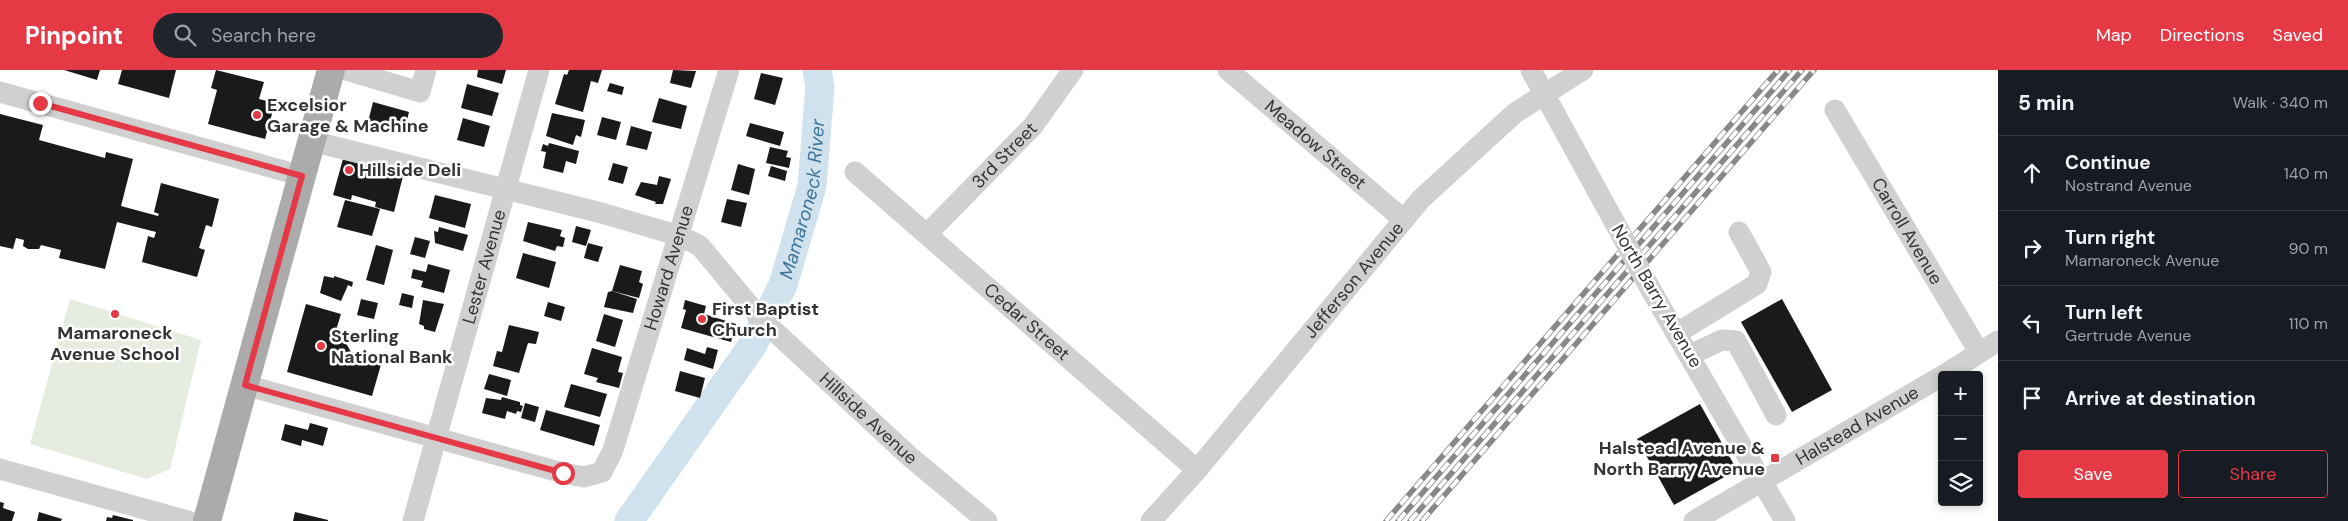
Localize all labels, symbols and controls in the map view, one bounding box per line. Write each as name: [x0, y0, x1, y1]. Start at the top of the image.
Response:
search box: [153, 13, 503, 58]
text: Pinpoint: [25, 20, 123, 51]
icon: search: [171, 21, 199, 49]
text: Search here: [211, 23, 316, 48]
text: Map: [2096, 23, 2132, 47]
text: Directions: [2160, 23, 2245, 47]
text: Saved: [2273, 23, 2323, 47]
text: 5 min: [2018, 89, 2074, 117]
route end: [29, 92, 52, 115]
text: Walk · 340 m: [2233, 92, 2328, 113]
place label: Excelsior Garage & Machine: [267, 93, 429, 138]
street label: Meadow Street: [1260, 94, 1371, 195]
marker: Excelsior Garage & Machine: [251, 109, 263, 121]
water label: Mamaroneck River: [773, 117, 830, 282]
street label: 3rd Street: [966, 117, 1042, 194]
text: Continue: [2065, 150, 2151, 175]
place label: Hillside Deli: [359, 158, 461, 182]
icon: ahead: [2018, 159, 2046, 187]
text: 140 m: [2284, 163, 2328, 184]
marker: Hillside Deli: [343, 164, 355, 176]
street label: Carroll Avenue: [1866, 173, 1948, 289]
text: Nostrand Avenue: [2065, 175, 2192, 196]
street label: Howard Avenue: [638, 202, 699, 333]
street label: Lester Avenue: [457, 207, 511, 327]
street label: Jefferson Avenue: [1299, 217, 1409, 343]
street label: North Barry Avenue: [1606, 220, 1708, 372]
text: Turn right: [2065, 225, 2155, 250]
icon: right: [2018, 234, 2046, 262]
text: 90 m: [2288, 238, 2328, 259]
text: Mamaroneck Avenue: [2065, 250, 2219, 271]
street label: Cedar Street: [979, 278, 1075, 366]
place label: First Baptist Church: [712, 297, 819, 342]
text: Turn left: [2065, 300, 2143, 325]
marker: Mamaroneck Avenue School: [109, 308, 121, 320]
icon: left: [2018, 309, 2046, 337]
marker: First Baptist Church: [696, 313, 708, 325]
text: 110 m: [2289, 313, 2328, 334]
place label: Mamaroneck Avenue School: [50, 321, 180, 366]
place label: Sterling National Bank: [331, 324, 453, 369]
text: Gertrude Avenue: [2065, 325, 2191, 346]
marker: Sterling National Bank: [315, 340, 327, 352]
street label: Hillside Avenue: [814, 367, 922, 470]
map controls: [1938, 371, 1983, 506]
button: +: [1938, 371, 1983, 416]
street label: Halstead Avenue: [1791, 380, 1923, 471]
icon: arrive: [2018, 384, 2046, 412]
text: Arrive at destination: [2065, 386, 2256, 411]
button: −: [1938, 416, 1983, 461]
place label: Halstead Avenue & North Barry Avenue: [1593, 436, 1765, 481]
button: Save: [2018, 450, 2168, 498]
button: Share: [2178, 450, 2328, 498]
marker: Halstead Avenue & North Barry Avenue: [1769, 452, 1781, 464]
button: layers: [1938, 461, 1983, 506]
route start: [552, 462, 575, 485]

